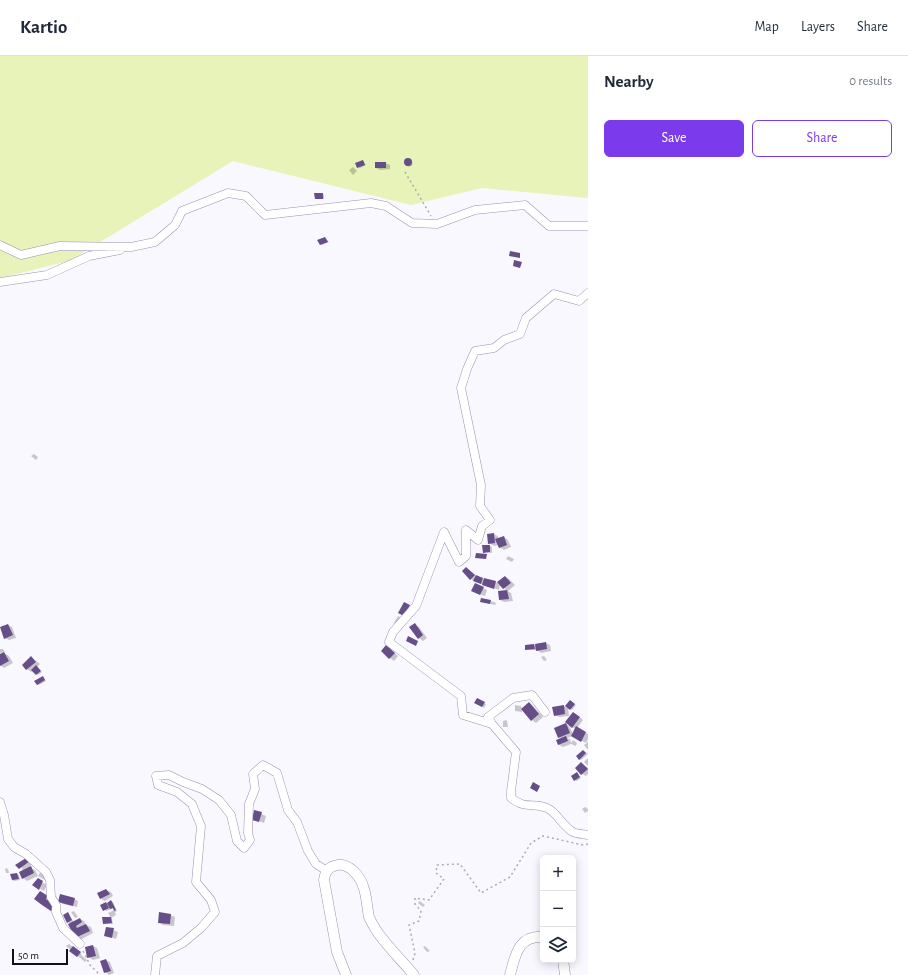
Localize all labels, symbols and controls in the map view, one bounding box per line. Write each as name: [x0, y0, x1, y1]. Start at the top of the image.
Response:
text: Kartio: [20, 18, 67, 37]
text: Map: [754, 20, 779, 34]
text: Layers: [801, 20, 835, 34]
text: Share: [857, 20, 888, 34]
text: Nearby: [604, 73, 654, 90]
text: 0 results: [849, 75, 892, 88]
button: Save: [604, 120, 744, 157]
button: Share: [752, 120, 892, 157]
map controls: [540, 855, 576, 963]
button: +: [540, 855, 576, 891]
button: −: [540, 891, 576, 927]
button: layers: [540, 927, 576, 963]
scale bar: [12, 947, 68, 966]
text: 50 m: [18, 950, 39, 961]

